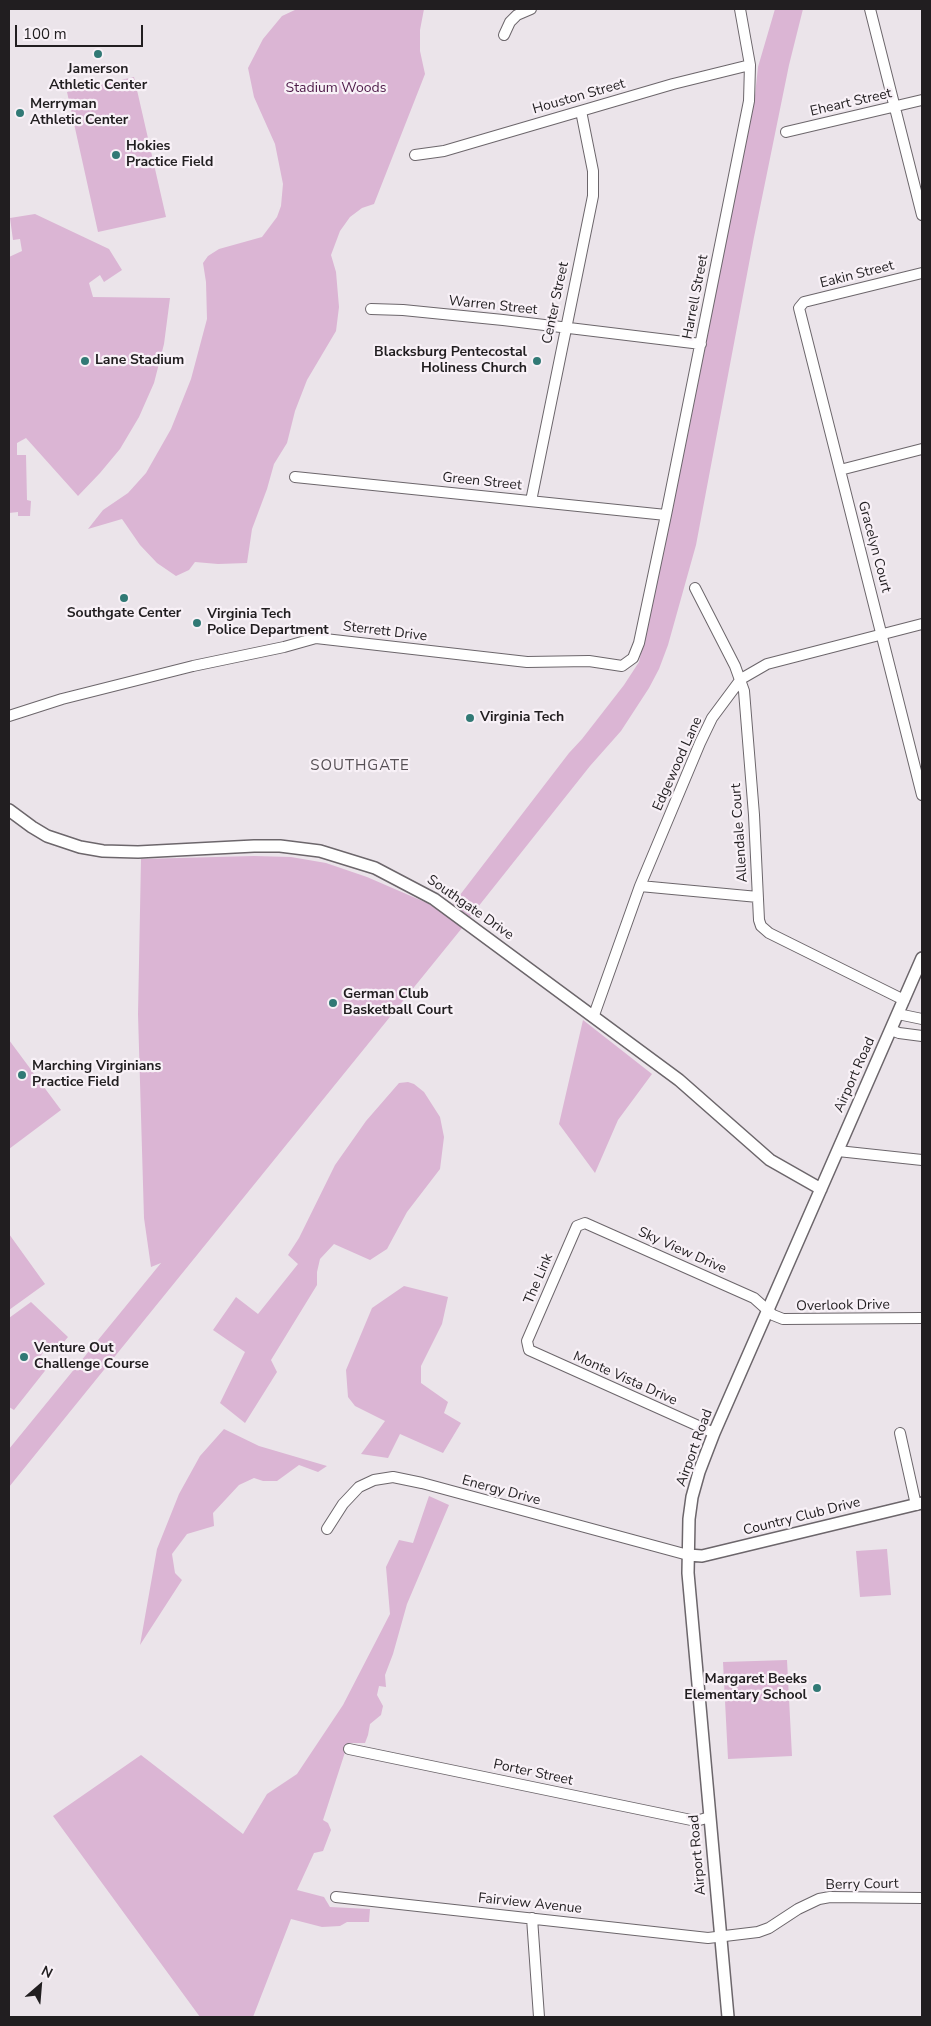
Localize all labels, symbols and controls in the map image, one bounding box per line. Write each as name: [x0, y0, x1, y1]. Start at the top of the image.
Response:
scale bar: [18, 15, 145, 47]
text: 100 m: [23, 24, 67, 44]
marker: Jamerson Athletic Center: [92, 48, 104, 60]
place label: Jamerson Athletic Center: [49, 62, 147, 94]
street label: Houston Street: [531, 76, 627, 118]
park label: Stadium Woods: [286, 81, 386, 97]
street label: Eheart Street: [809, 85, 893, 121]
place label: Merryman Athletic Center: [30, 97, 128, 130]
marker: Merryman Athletic Center: [14, 107, 26, 119]
place label: Hokies Practice Field: [126, 139, 213, 172]
marker: Hokies Practice Field: [110, 149, 122, 161]
street label: Harrell Street: [680, 253, 712, 341]
street label: Eakin Street: [818, 258, 896, 292]
street label: Center Street: [539, 260, 573, 346]
street label: Warren Street: [448, 293, 538, 319]
place label: Blacksburg Pentecostal Holiness Church: [374, 345, 527, 378]
place label: Lane Stadium: [95, 353, 184, 369]
marker: Lane Stadium: [79, 355, 91, 367]
marker: Blacksburg Pentecostal Holiness Church: [531, 355, 543, 367]
street label: Green Street: [441, 469, 523, 495]
street label: Gracelyn Court: [854, 499, 894, 595]
marker: Southgate Center: [118, 592, 130, 604]
place label: Southgate Center: [67, 606, 181, 622]
place label: Virginia Tech Police Department: [207, 607, 329, 640]
marker: Virginia Tech Police Department: [191, 617, 203, 629]
street label: Sterrett Drive: [342, 619, 428, 645]
place label: Virginia Tech: [480, 710, 564, 726]
marker: Virginia Tech: [464, 712, 476, 724]
street label: Edgewood Lane: [650, 714, 706, 814]
district label: SOUTHGATE: [309, 757, 411, 775]
street label: Allendale Court: [728, 783, 752, 883]
street label: Southgate Drive: [423, 872, 517, 944]
place label: German Club Basketball Court: [343, 987, 453, 1020]
marker: German Club Basketball Court: [327, 997, 339, 1009]
street label: Airport Road: [831, 1035, 879, 1115]
place label: Marching Virginians Practice Field: [32, 1059, 161, 1092]
marker: Marching Virginians Practice Field: [16, 1069, 28, 1081]
street label: Sky View Drive: [635, 1224, 729, 1278]
street label: The Link: [521, 1251, 557, 1307]
street label: Overlook Drive: [796, 1297, 890, 1315]
place label: Venture Out Challenge Course: [34, 1341, 149, 1374]
street label: Monte Vista Drive: [570, 1348, 680, 1410]
marker: Venture Out Challenge Course: [18, 1351, 30, 1363]
street label: Airport Road: [673, 1407, 717, 1489]
street label: Energy Drive: [460, 1472, 542, 1510]
street label: Country Club Drive: [742, 1494, 862, 1540]
place label: Margaret Beeks Elementary School: [684, 1672, 807, 1704]
marker: Margaret Beeks Elementary School: [811, 1682, 823, 1694]
street label: Porter Street: [492, 1756, 574, 1790]
street label: Airport Road: [686, 1814, 710, 1896]
street label: Berry Court: [825, 1876, 899, 1894]
street label: Fairview Avenue: [477, 1890, 583, 1918]
north arrow: [15, 1961, 65, 2011]
text: N: [38, 1961, 56, 1983]

